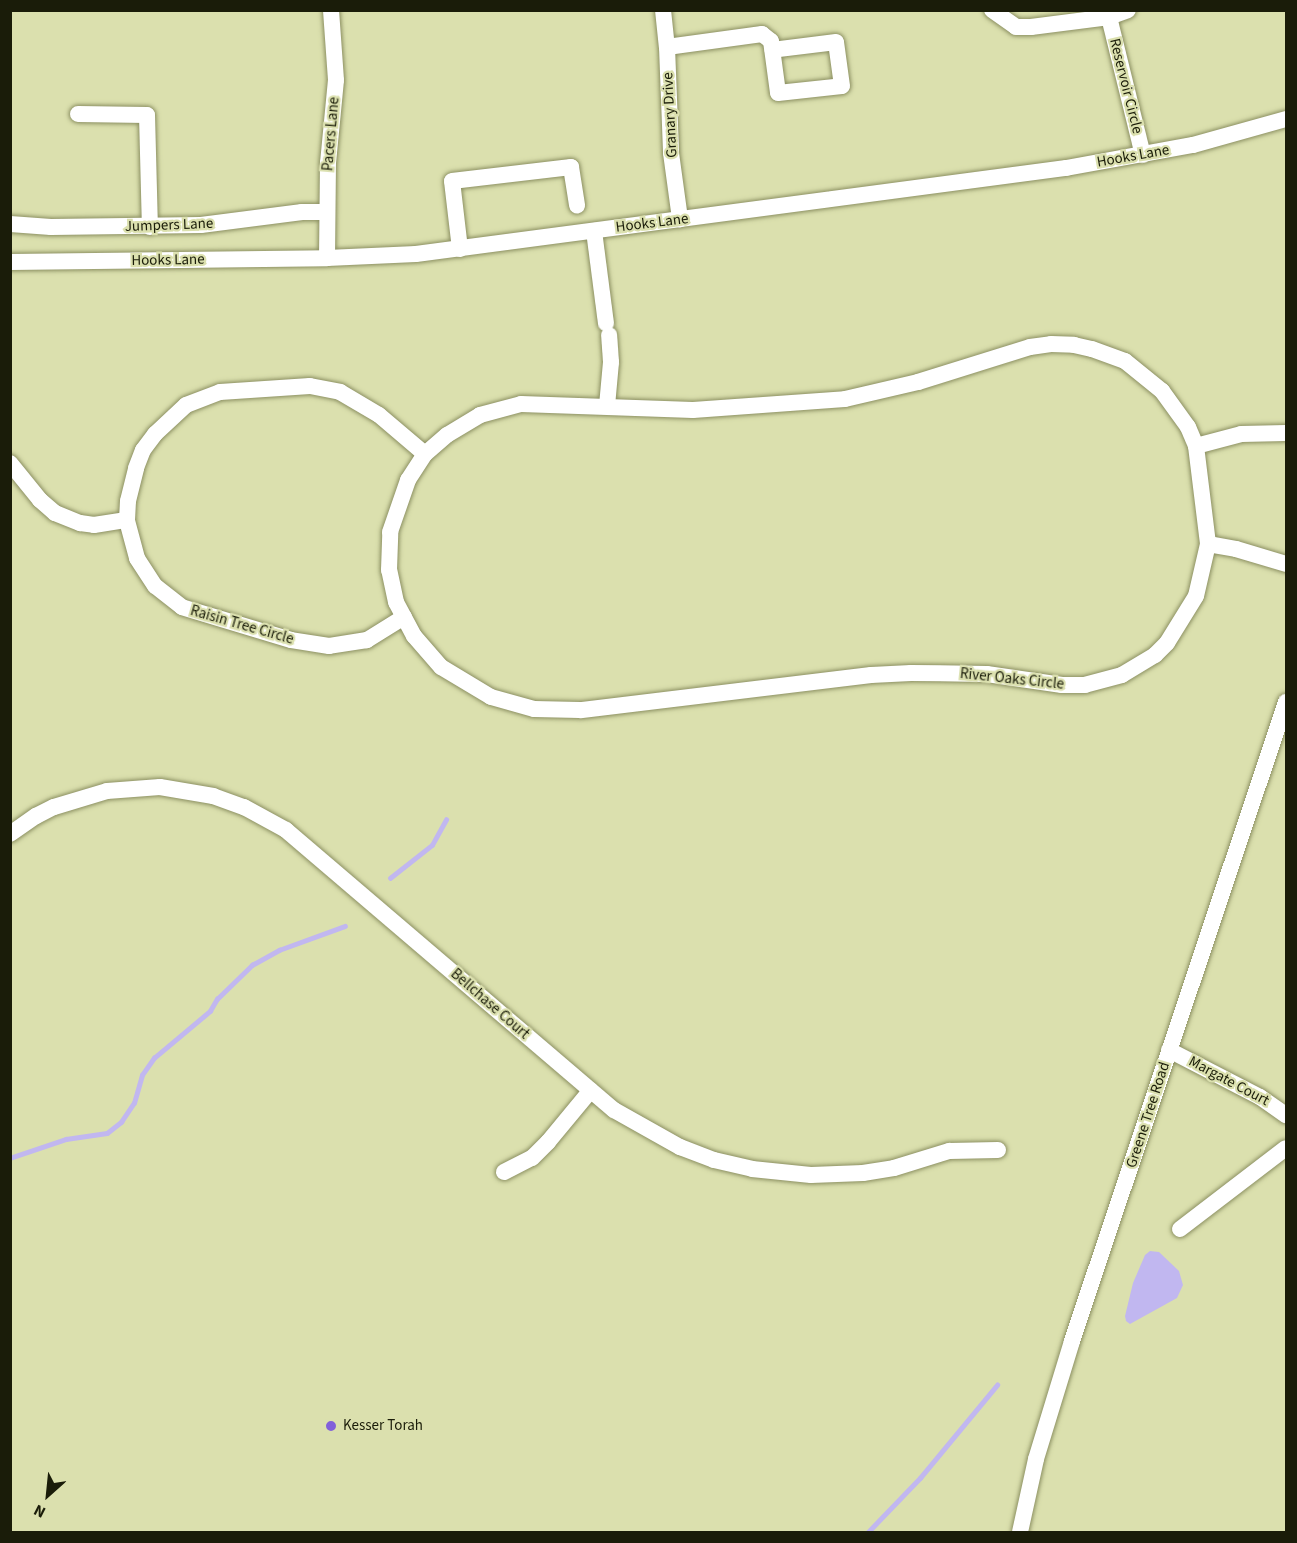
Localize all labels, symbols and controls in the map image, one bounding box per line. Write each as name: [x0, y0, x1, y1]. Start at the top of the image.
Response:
street label: Reservoir Circle: [1105, 37, 1147, 135]
street label: Granary Drive: [659, 72, 681, 158]
street label: Pacers Lane: [319, 96, 343, 172]
street label: Hooks Lane: [1095, 141, 1171, 171]
street label: Hooks Lane: [615, 210, 689, 236]
street label: Jumpers Lane: [124, 214, 214, 236]
street label: Hooks Lane: [131, 250, 205, 270]
street label: Raisin Tree Circle: [188, 602, 296, 648]
street label: River Oaks Circle: [959, 665, 1065, 693]
street label: Bellchase Court: [447, 965, 533, 1043]
street label: Margate Court: [1186, 1052, 1272, 1110]
street label: Greene Tree Road: [1122, 1060, 1174, 1170]
place label: Kesser Torah: [343, 1417, 423, 1435]
marker: Kesser Torah: [324, 1419, 338, 1433]
north arrow: [18, 1465, 78, 1525]
text: N: [30, 1499, 50, 1523]

